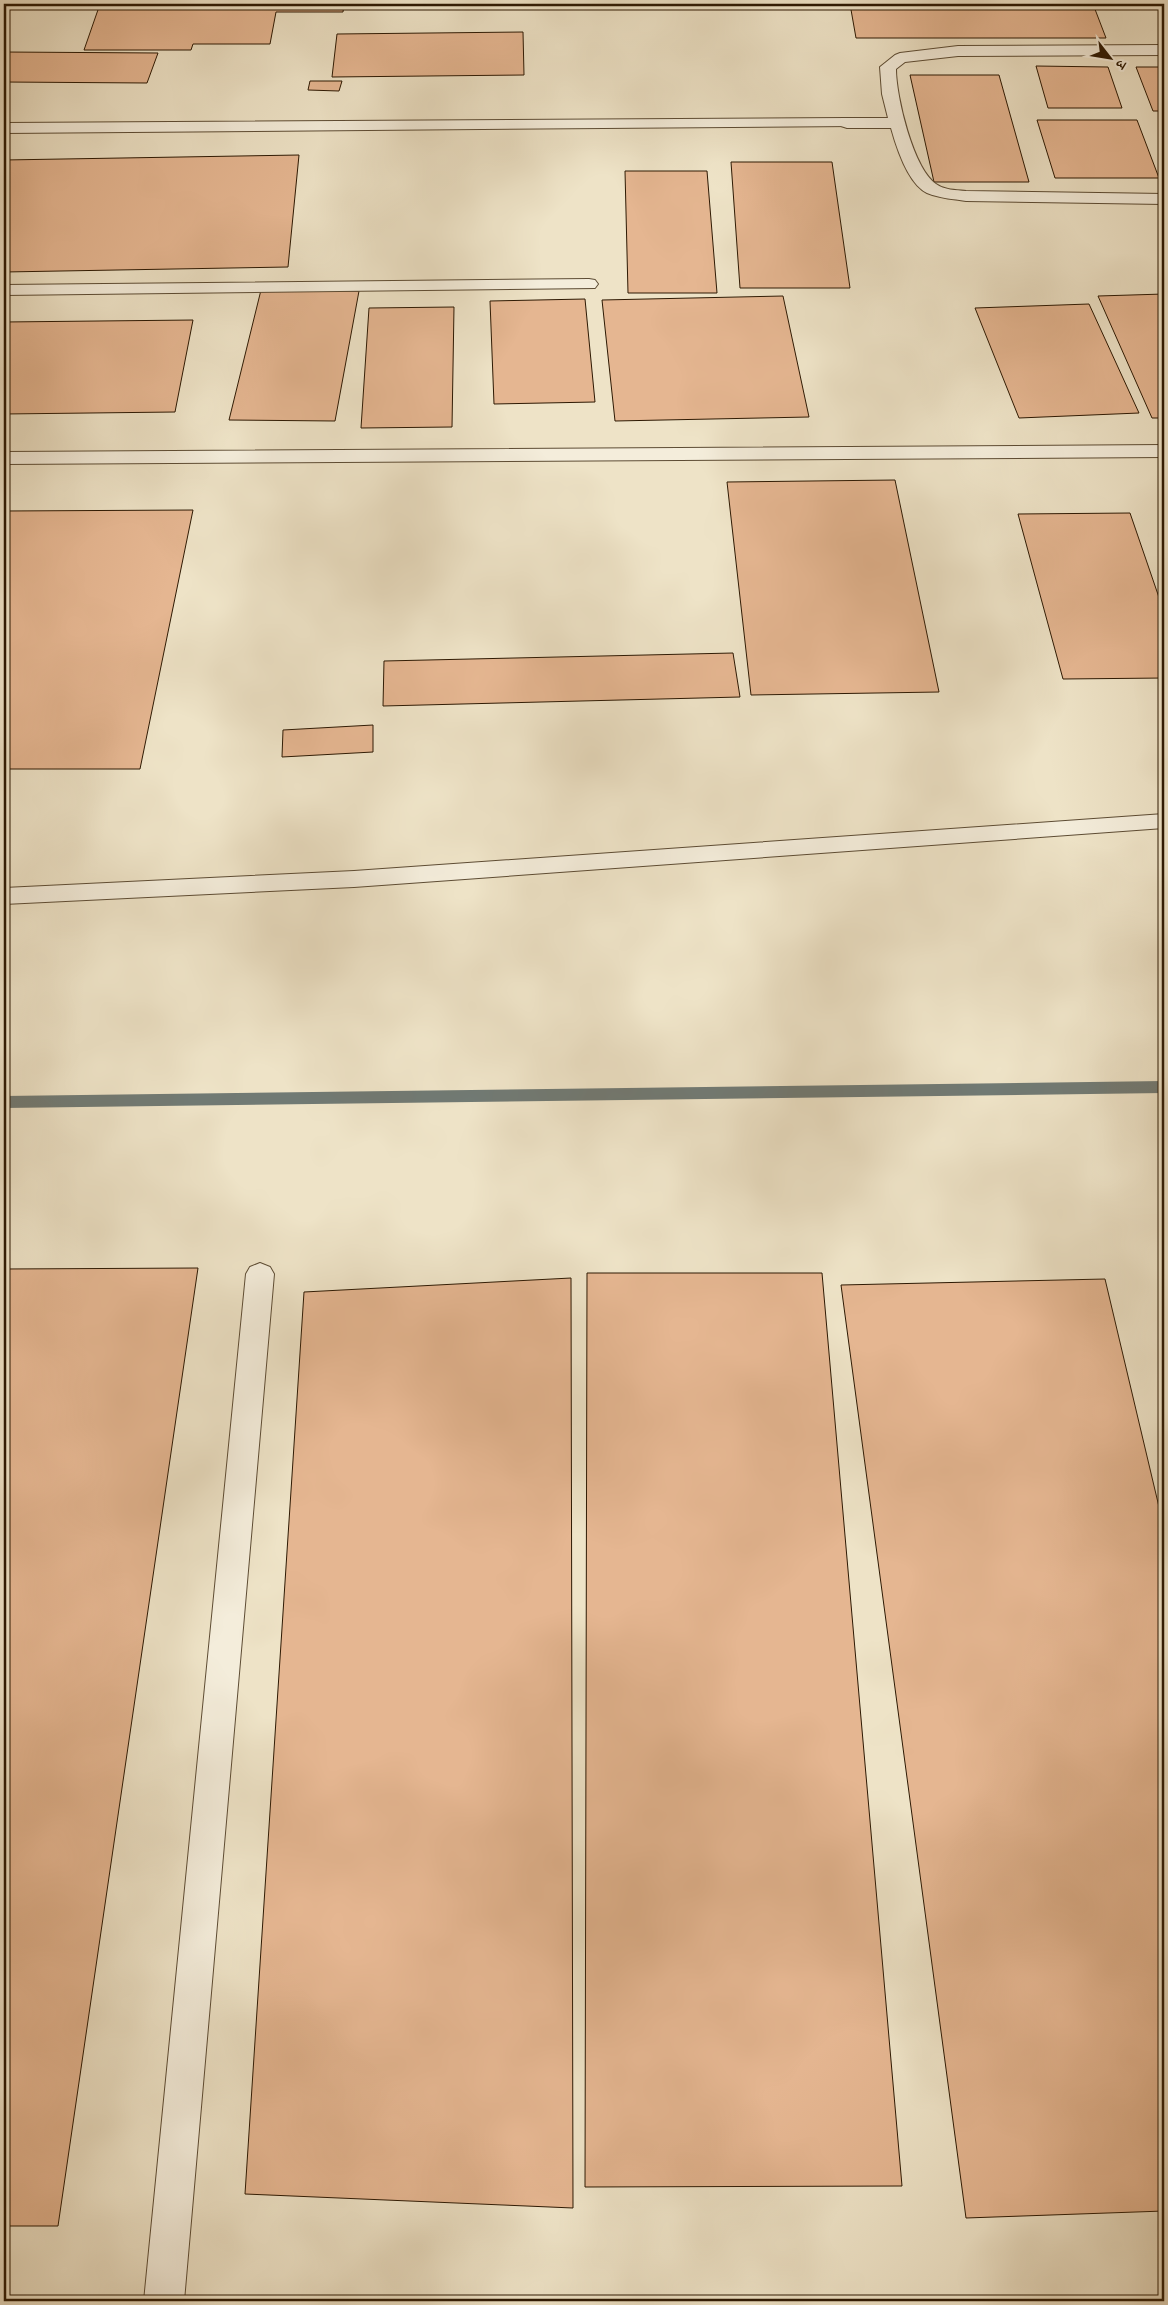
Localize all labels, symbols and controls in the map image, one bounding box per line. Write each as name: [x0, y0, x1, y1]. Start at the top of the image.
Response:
north arrow: [1086, 32, 1136, 82]
text: उ: [1110, 56, 1131, 73]

